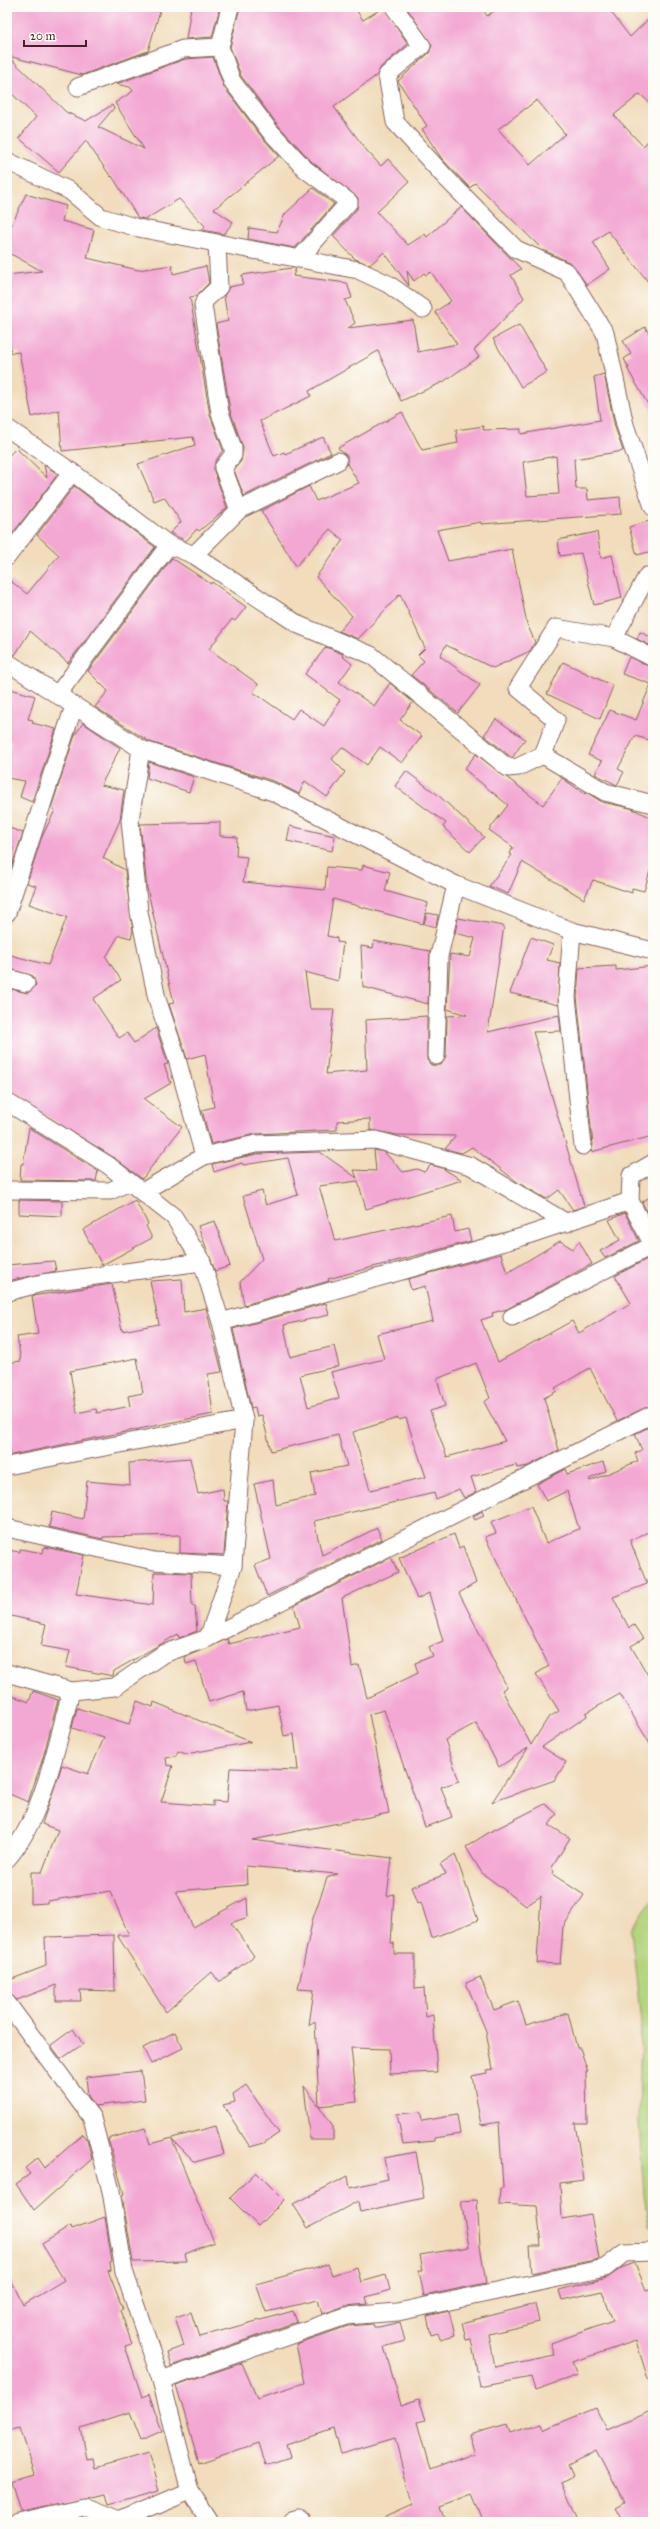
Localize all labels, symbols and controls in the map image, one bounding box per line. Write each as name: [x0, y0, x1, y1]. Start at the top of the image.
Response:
scale bar: [24, 22, 86, 48]
text: 20 m: [30, 29, 56, 43]

